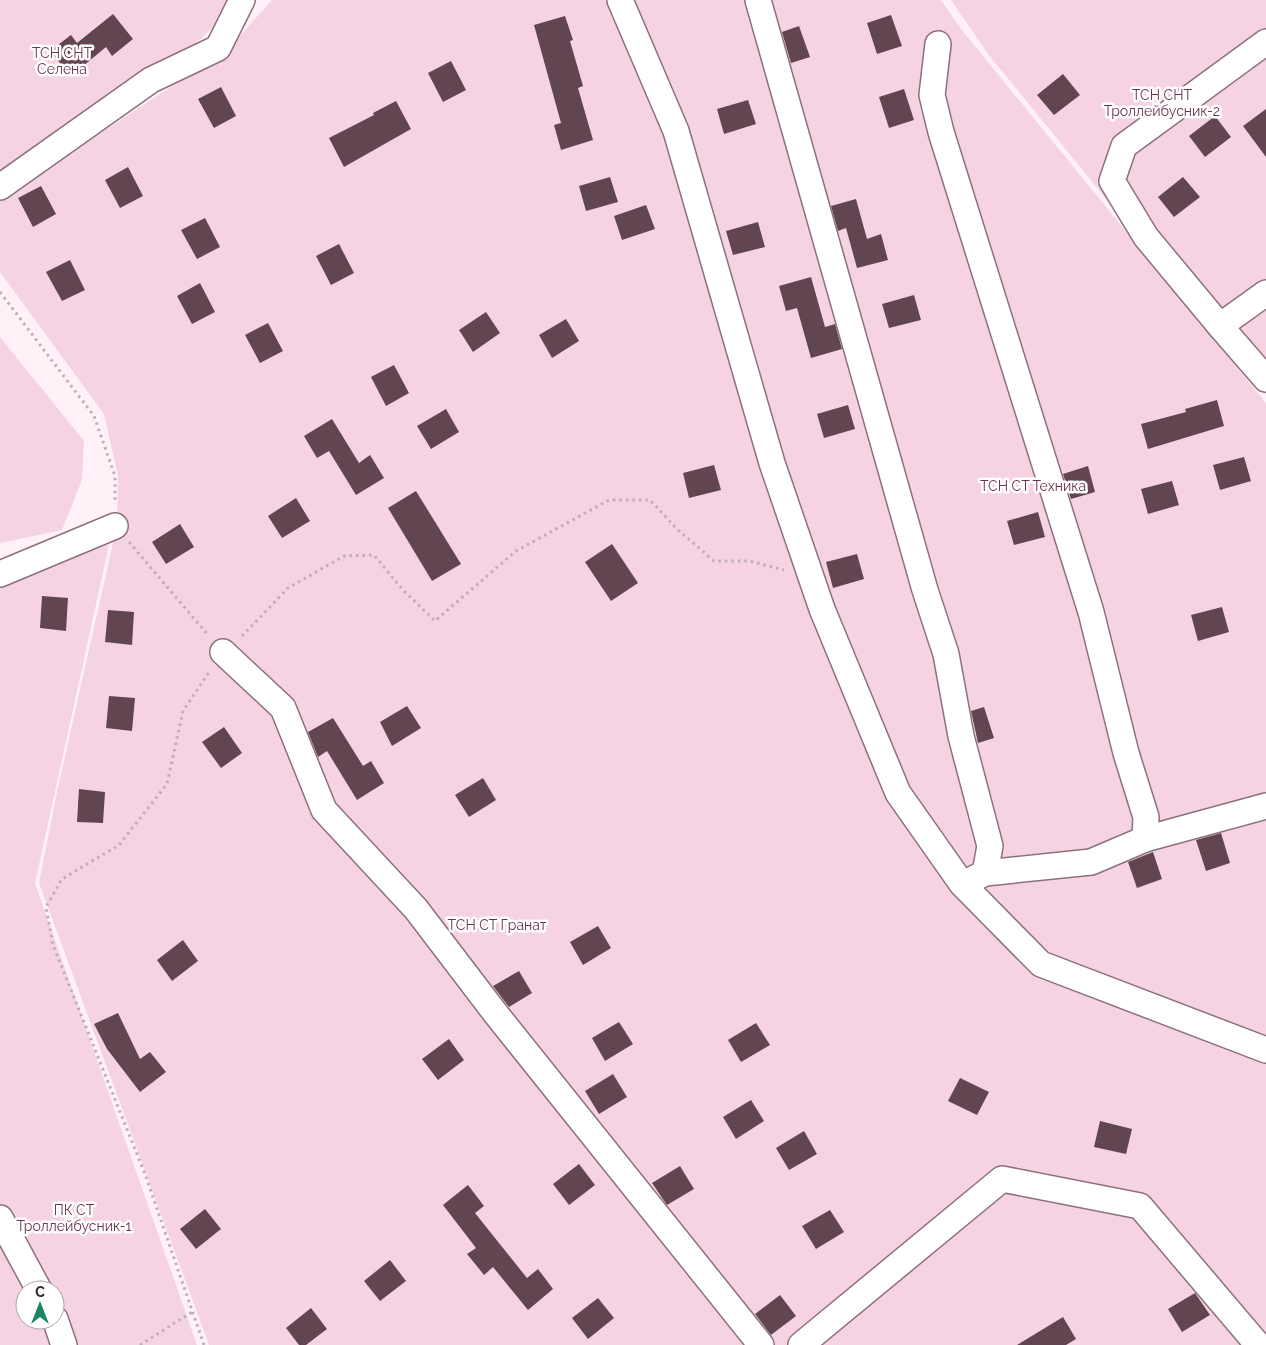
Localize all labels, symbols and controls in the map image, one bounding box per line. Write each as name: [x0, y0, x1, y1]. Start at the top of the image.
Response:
park label: ТСН СНТ Селена: [32, 45, 93, 77]
park label: ТСН СНТ Троллейбусник-2: [1104, 87, 1220, 119]
park label: ТСН СТ Техника: [980, 478, 1086, 494]
park label: ТСН СТ Гранат: [448, 917, 547, 933]
park label: ПК СТ Троллейбусник-1: [17, 1202, 131, 1234]
north arrow: [15, 1280, 65, 1330]
text: С: [35, 1284, 45, 1300]

